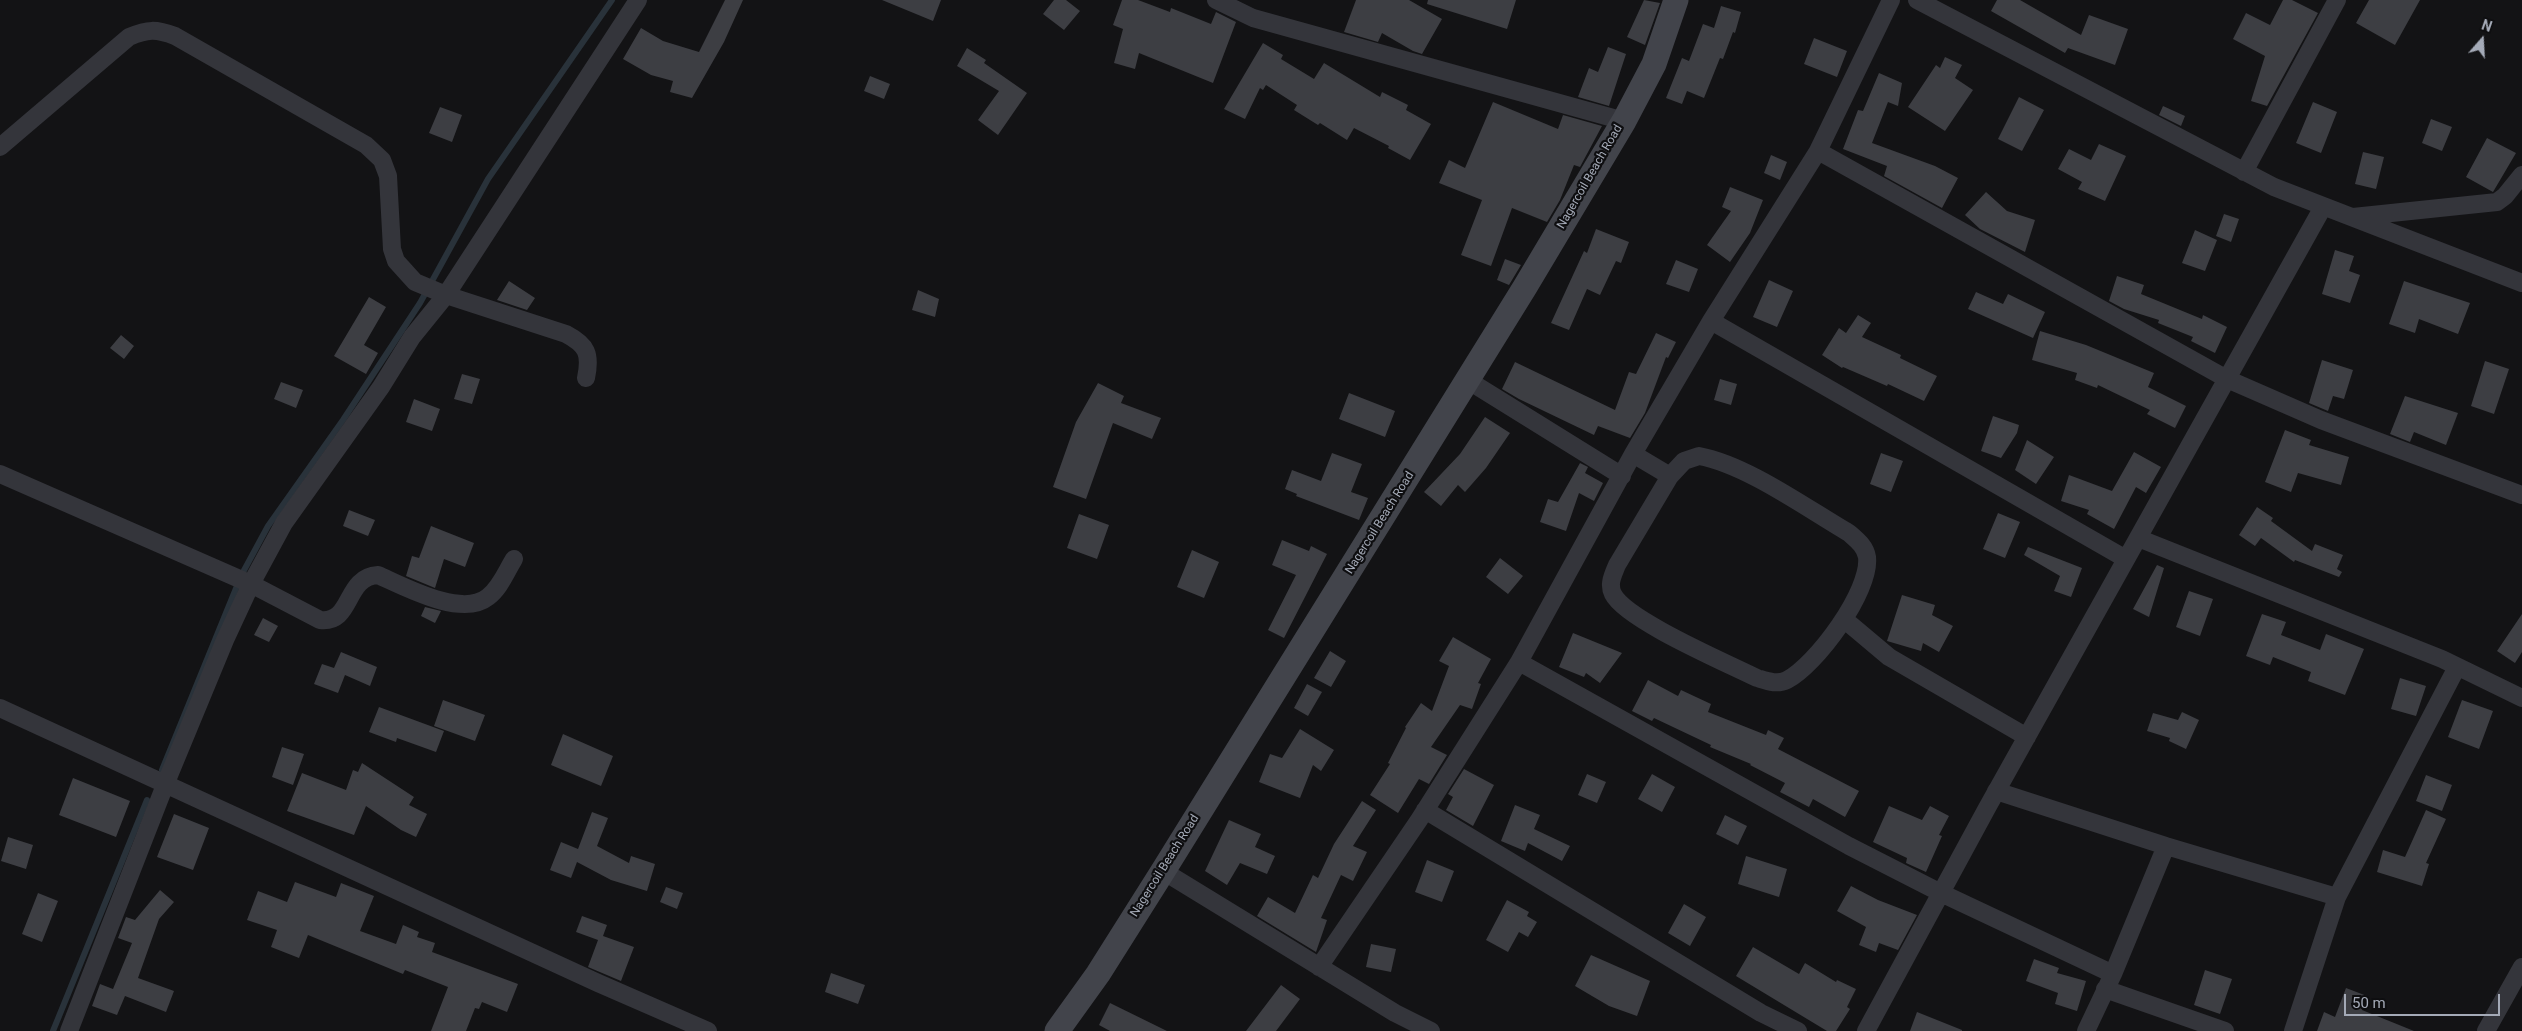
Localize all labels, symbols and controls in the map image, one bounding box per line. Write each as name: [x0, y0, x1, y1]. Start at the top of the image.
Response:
north arrow: [2457, 15, 2507, 65]
text: N: [2480, 17, 2494, 35]
street label: Nagercoil Beach Road: [1554, 122, 1626, 232]
street label: Nagercoil Beach Road: [1343, 469, 1417, 577]
street label: Nagercoil Beach Road: [1128, 812, 1202, 920]
scale bar: [2347, 984, 2503, 1016]
text: 50 m: [2352, 994, 2386, 1012]

